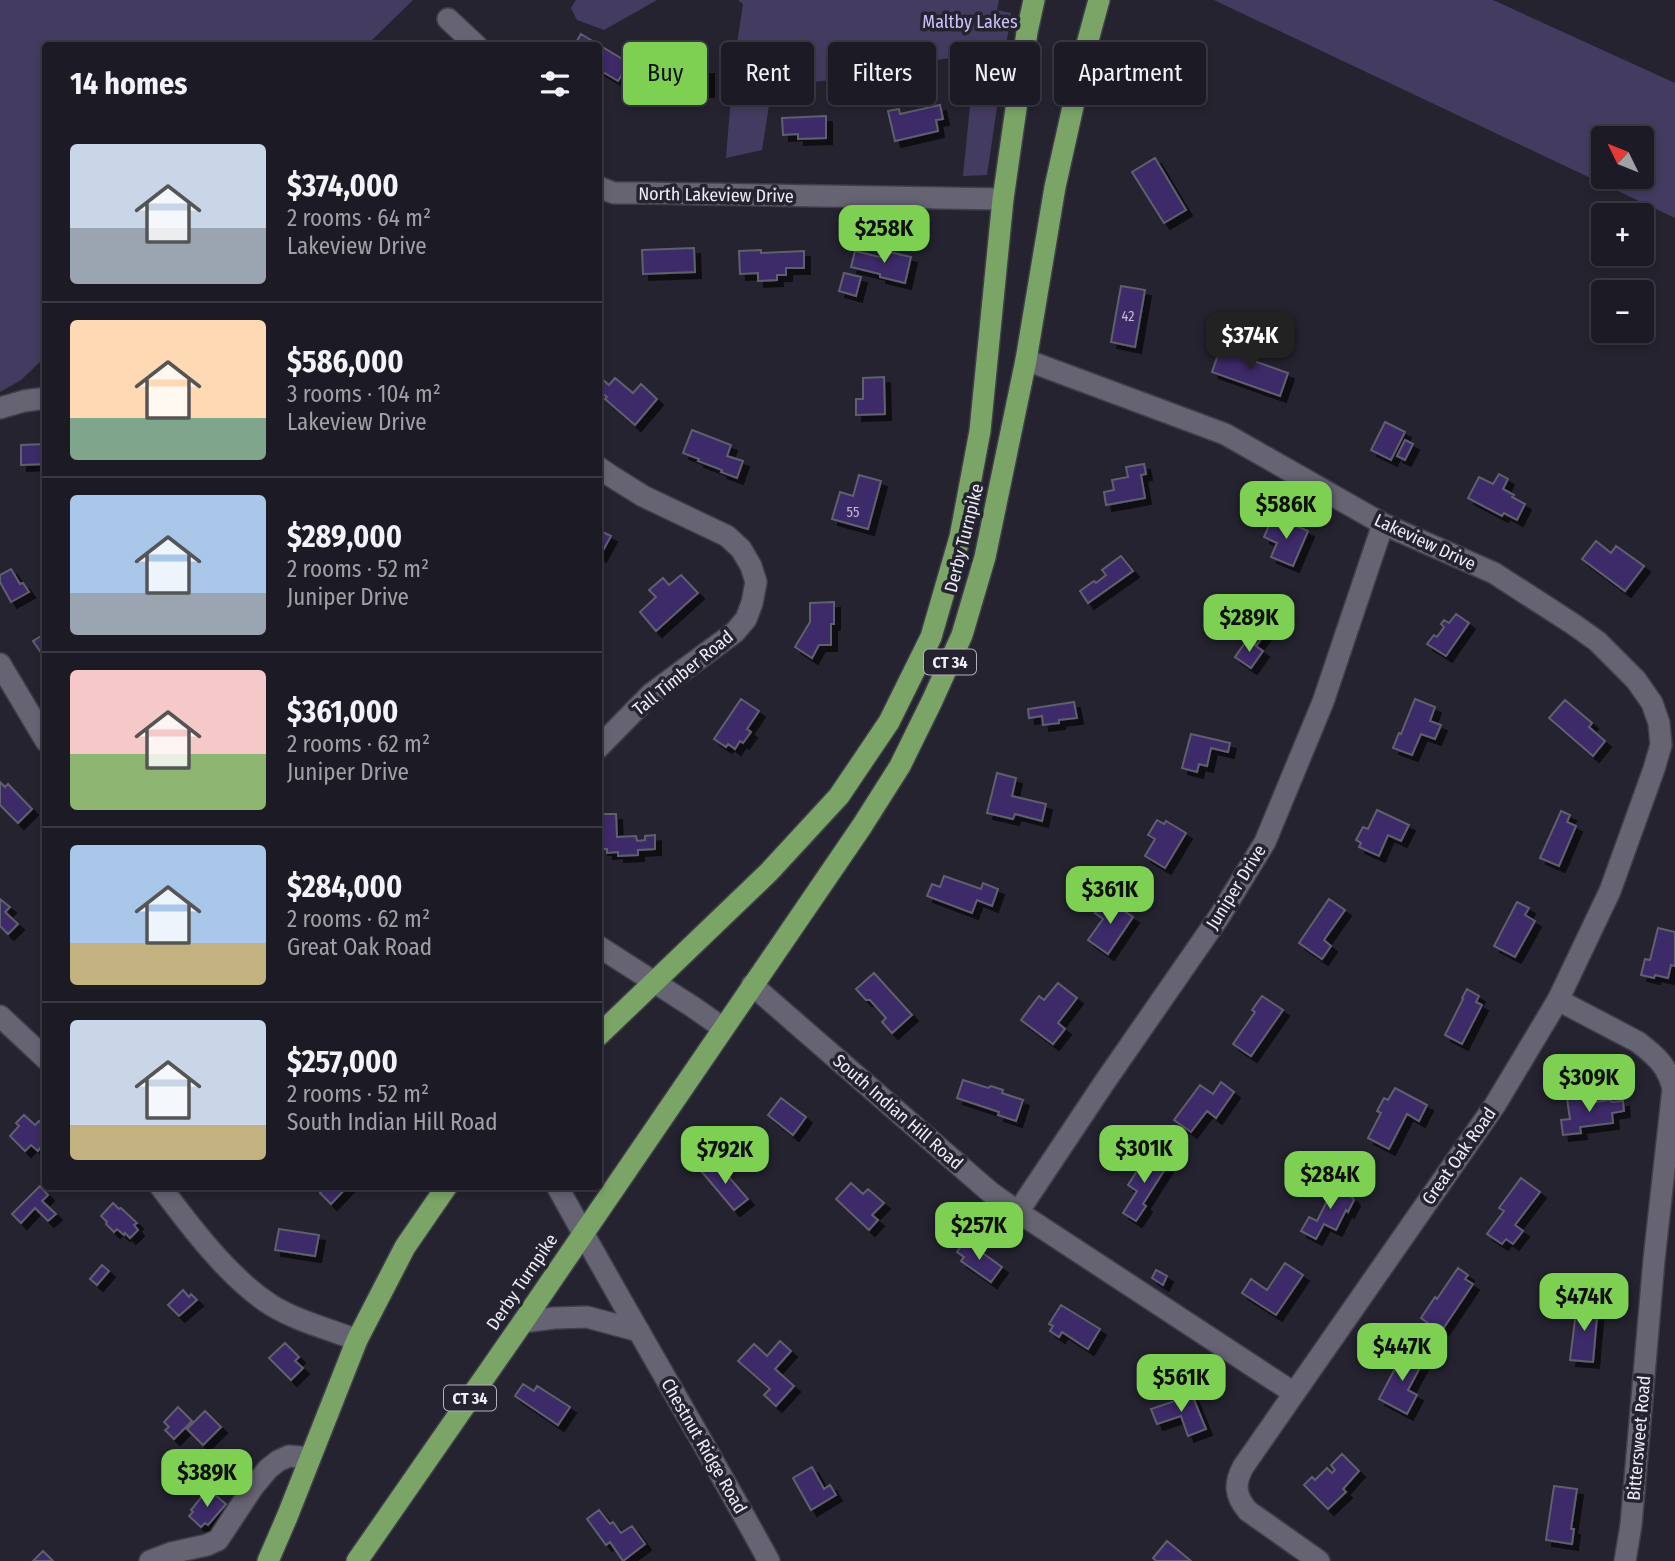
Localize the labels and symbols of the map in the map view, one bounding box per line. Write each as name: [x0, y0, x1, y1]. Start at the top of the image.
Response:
park label: Maltby Lakes: [922, 11, 1018, 33]
north arrow: [1591, 126, 1654, 189]
street label: North Lakeview Drive: [638, 183, 794, 207]
pin: $258K: [835, 205, 933, 265]
house number: 42: [1122, 308, 1134, 325]
pin: $374K: [1201, 312, 1299, 372]
street label: Derby Turnpike: [940, 481, 988, 595]
pin: $586K: [1237, 482, 1335, 541]
house number: 55: [847, 504, 859, 521]
street label: Lakeview Drive: [1371, 509, 1479, 575]
pin: $289K: [1200, 594, 1298, 654]
street label: Tall Timber Road: [628, 626, 738, 720]
road number: CT 34: [924, 650, 976, 674]
street label: Juniper Drive: [1201, 841, 1271, 933]
pin: $361K: [1061, 866, 1159, 926]
street label: South Indian Hill Road: [829, 1050, 967, 1174]
pin: $309K: [1540, 1054, 1638, 1114]
street label: Great Oak Road: [1417, 1103, 1501, 1209]
pin: $792K: [676, 1126, 774, 1186]
pin: $301K: [1095, 1126, 1193, 1185]
pin: $284K: [1281, 1152, 1379, 1211]
pin: $257K: [930, 1202, 1028, 1262]
street label: Derby Turnpike: [482, 1230, 562, 1334]
pin: $474K: [1535, 1274, 1633, 1333]
pin: $447K: [1353, 1324, 1451, 1383]
pin: $561K: [1132, 1354, 1230, 1414]
street label: Chestnut Ridge Road: [656, 1374, 752, 1518]
street label: Bittersweet Road: [1623, 1375, 1655, 1501]
road number: CT 34: [444, 1386, 496, 1410]
pin: $389K: [158, 1450, 256, 1509]

